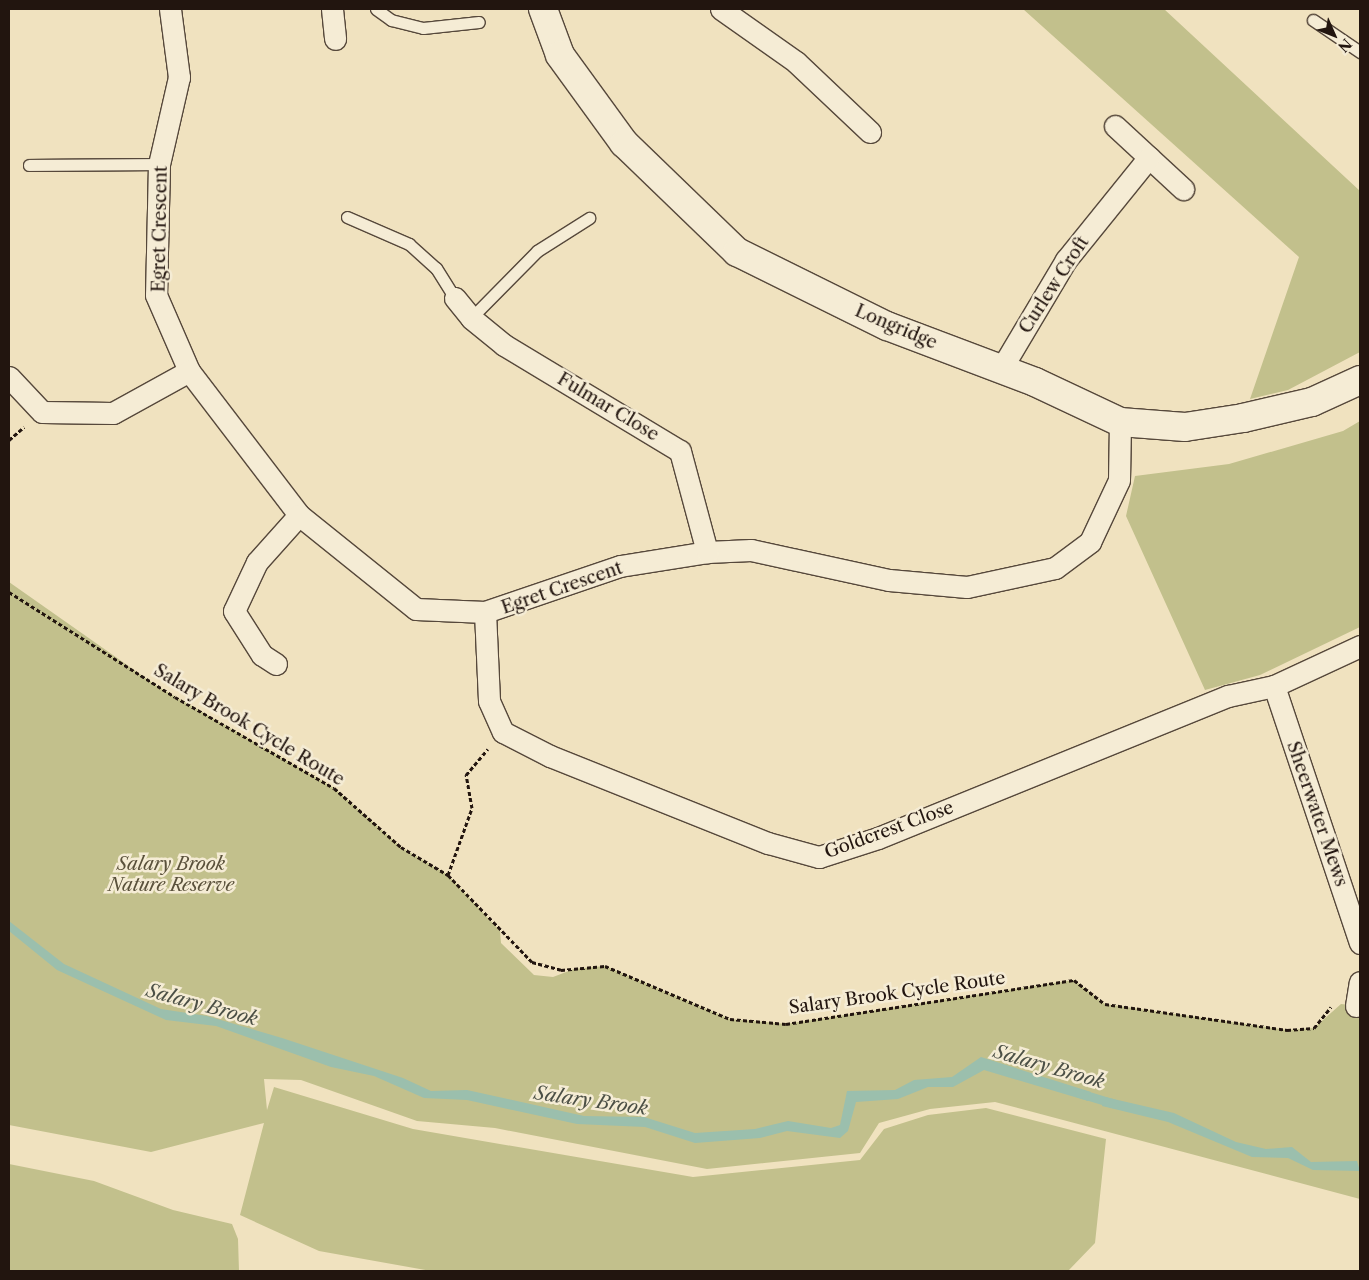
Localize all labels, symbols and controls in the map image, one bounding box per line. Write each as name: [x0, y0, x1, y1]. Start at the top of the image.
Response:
north arrow: [1309, 10, 1359, 60]
text: N: [1334, 35, 1355, 56]
street label: Egret Crescent: [148, 165, 172, 293]
street label: Curlew Croft: [1014, 232, 1094, 338]
street label: Longridge: [852, 300, 940, 354]
street label: Fulmar Close: [553, 368, 663, 446]
street label: Egret Crescent: [499, 557, 625, 619]
street label: Salary Brook Cycle Route: [149, 659, 349, 791]
street label: Sheerwater Mews: [1282, 738, 1352, 890]
street label: Goldcrest Close: [822, 797, 956, 863]
park label: Salary Brook Nature Reserve: [108, 854, 234, 896]
street label: Salary Brook Cycle Route: [787, 967, 1007, 1019]
water label: Salary Brook: [144, 979, 260, 1031]
water label: Salary Brook: [991, 1040, 1107, 1094]
water label: Salary Brook: [533, 1082, 649, 1120]

